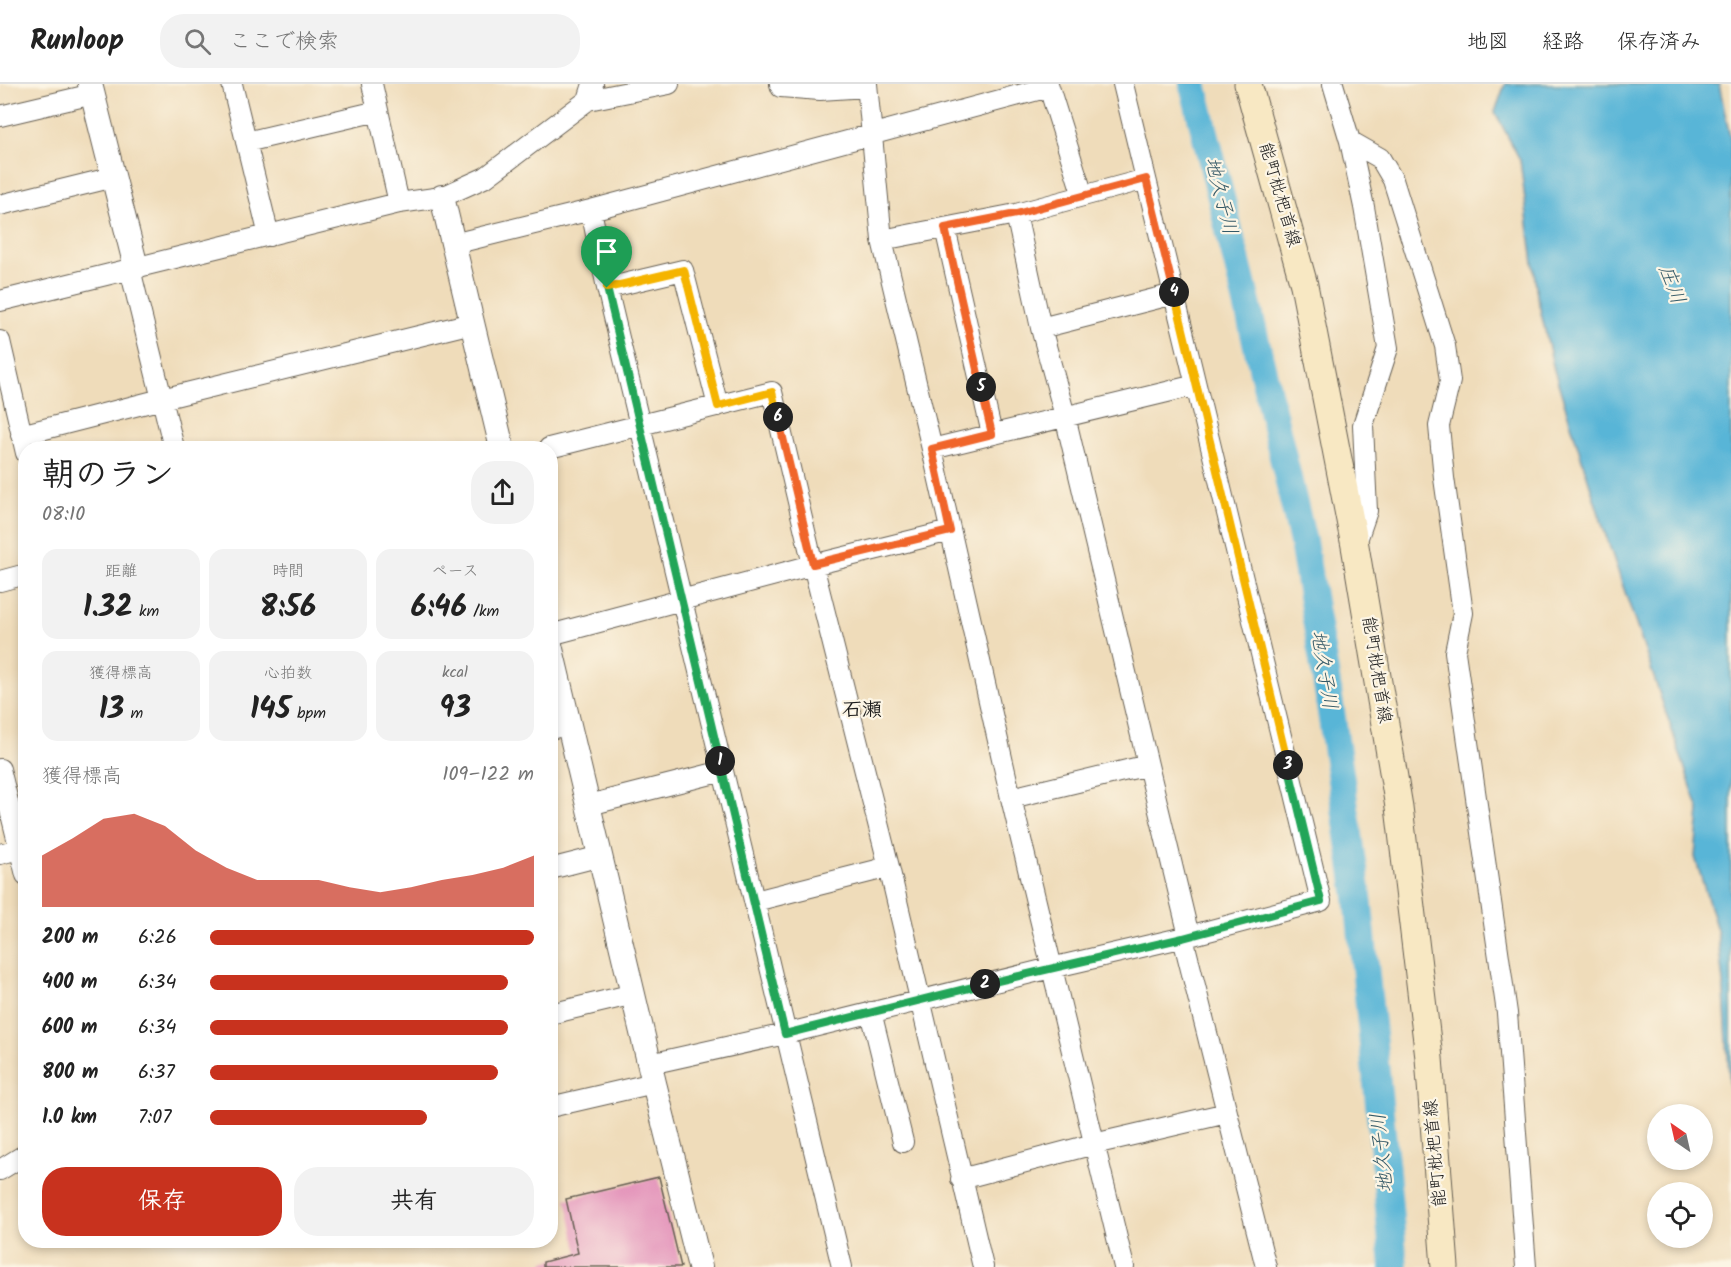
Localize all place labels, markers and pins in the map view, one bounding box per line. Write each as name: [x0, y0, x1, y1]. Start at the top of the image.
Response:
pin: [581, 226, 632, 288]
pin: 4: [1159, 277, 1189, 307]
pin: 5: [966, 372, 996, 402]
pin: 6: [763, 402, 793, 432]
pin: 1: [705, 746, 735, 776]
pin: 3: [1273, 750, 1303, 780]
pin: 2: [970, 969, 1000, 999]

